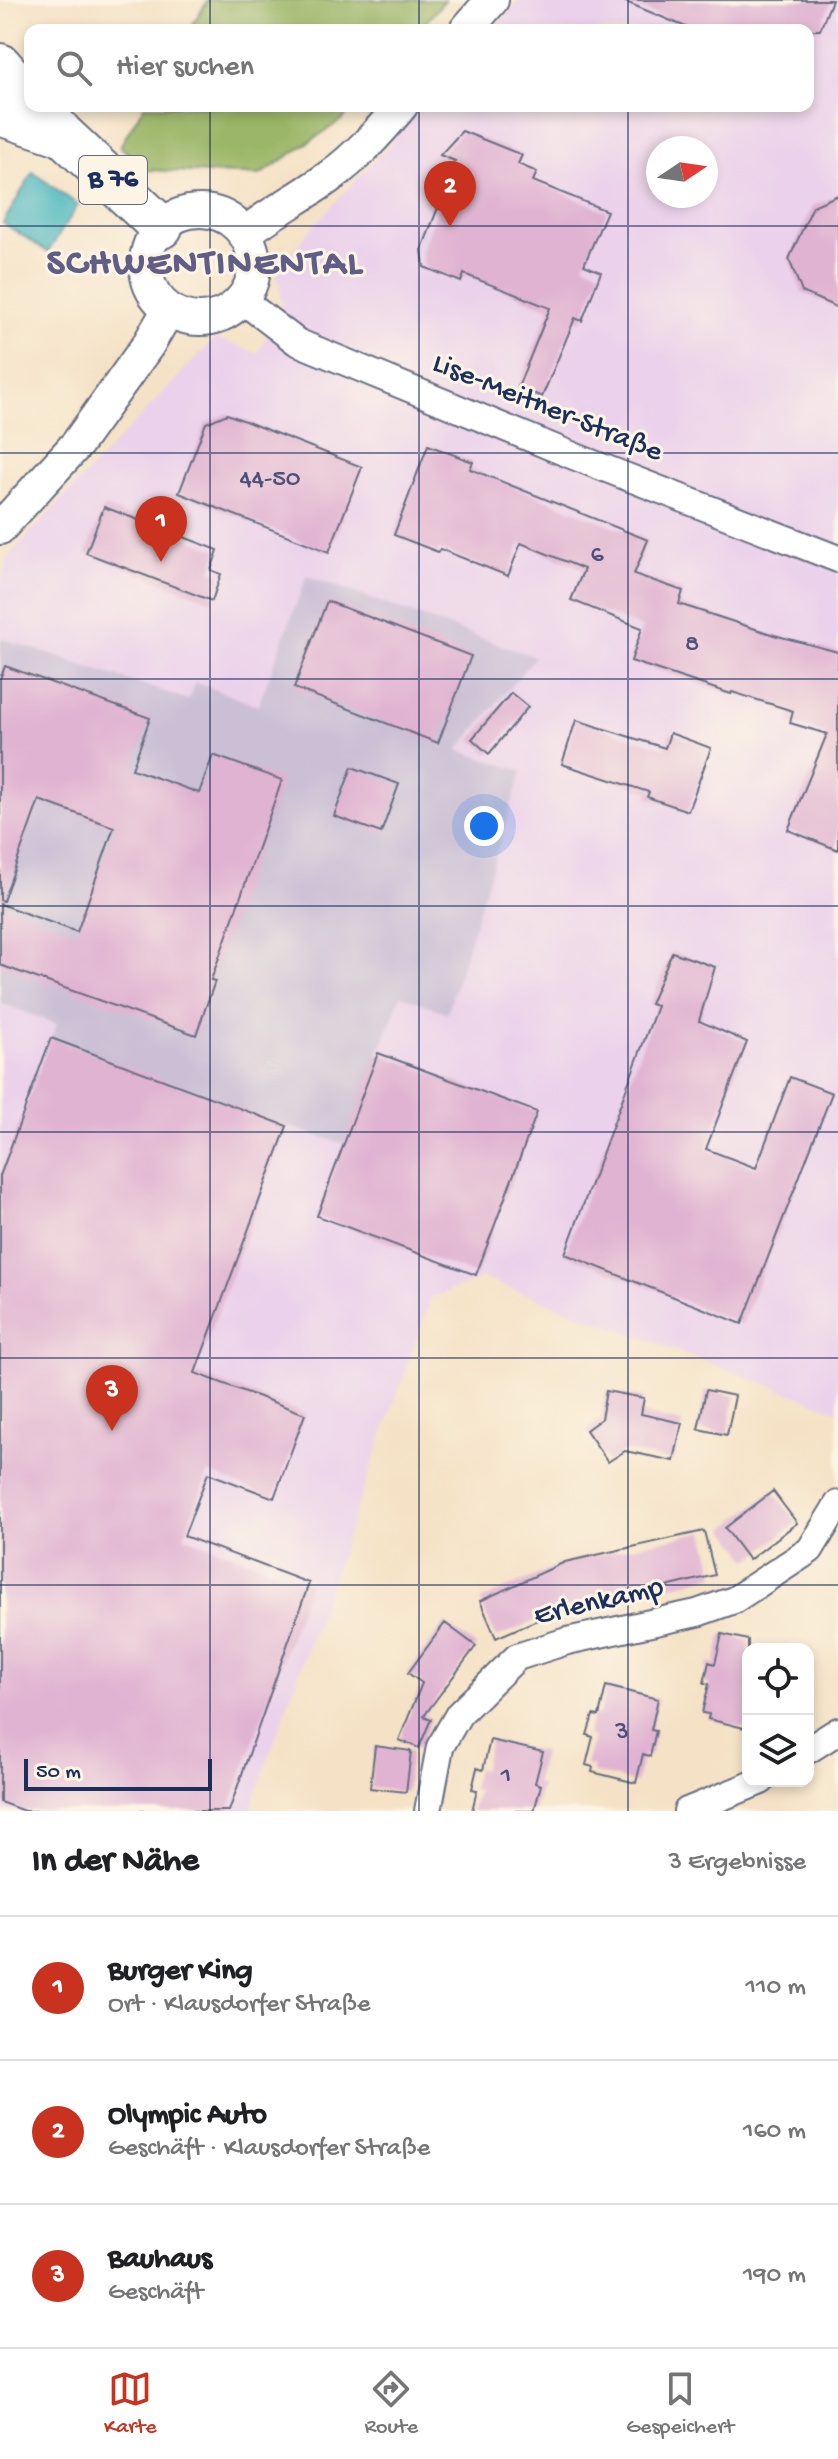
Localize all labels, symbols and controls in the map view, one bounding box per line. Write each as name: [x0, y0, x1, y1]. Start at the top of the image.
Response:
search box: [24, 24, 814, 112]
icon: search: [52, 46, 96, 90]
text: Hier suchen: [116, 51, 254, 86]
north arrow: [646, 136, 718, 208]
road number: B 76: [79, 156, 147, 204]
pin: 2: [424, 161, 476, 227]
district label: SCHWENTINENTAL: [47, 243, 363, 287]
street label: Lise-Meitner-Straße: [427, 347, 668, 471]
house number: 44-50: [239, 465, 301, 496]
pin: 1: [135, 496, 187, 562]
house number: 6: [590, 541, 604, 572]
house number: 8: [685, 630, 699, 661]
your location: [464, 806, 504, 846]
pin: 3: [86, 1365, 138, 1431]
street label: Erlenkamp: [531, 1571, 667, 1635]
map controls: [742, 1643, 814, 1787]
button: locate: [742, 1643, 814, 1715]
button: layers: [742, 1715, 814, 1787]
house number: 3: [614, 1718, 629, 1749]
scale bar: [24, 1755, 212, 1791]
text: 50 m: [36, 1760, 81, 1786]
house number: 1: [500, 1762, 511, 1793]
text: In der Nähe: [32, 1843, 199, 1883]
text: 3 Ergebnisse: [668, 1848, 806, 1879]
text: Burger King: [108, 1955, 253, 1990]
text: 1: [53, 1973, 63, 2004]
text: 110 m: [746, 1973, 806, 2004]
text: Ort · Klausdorfer Straße: [108, 1990, 370, 2021]
text: Olympic Auto: [108, 2099, 267, 2134]
text: 2: [52, 2117, 64, 2148]
text: 160 m: [743, 2117, 806, 2148]
text: Geschäft · Klausdorfer Straße: [108, 2134, 430, 2165]
text: Bauhaus: [108, 2243, 212, 2278]
text: 3: [51, 2261, 65, 2292]
text: 190 m: [743, 2261, 806, 2292]
text: Geschäft: [108, 2278, 203, 2309]
tab: Karte: [104, 2367, 157, 2441]
tab: Route: [365, 2367, 418, 2441]
tab: Gespeichert: [626, 2367, 734, 2441]

